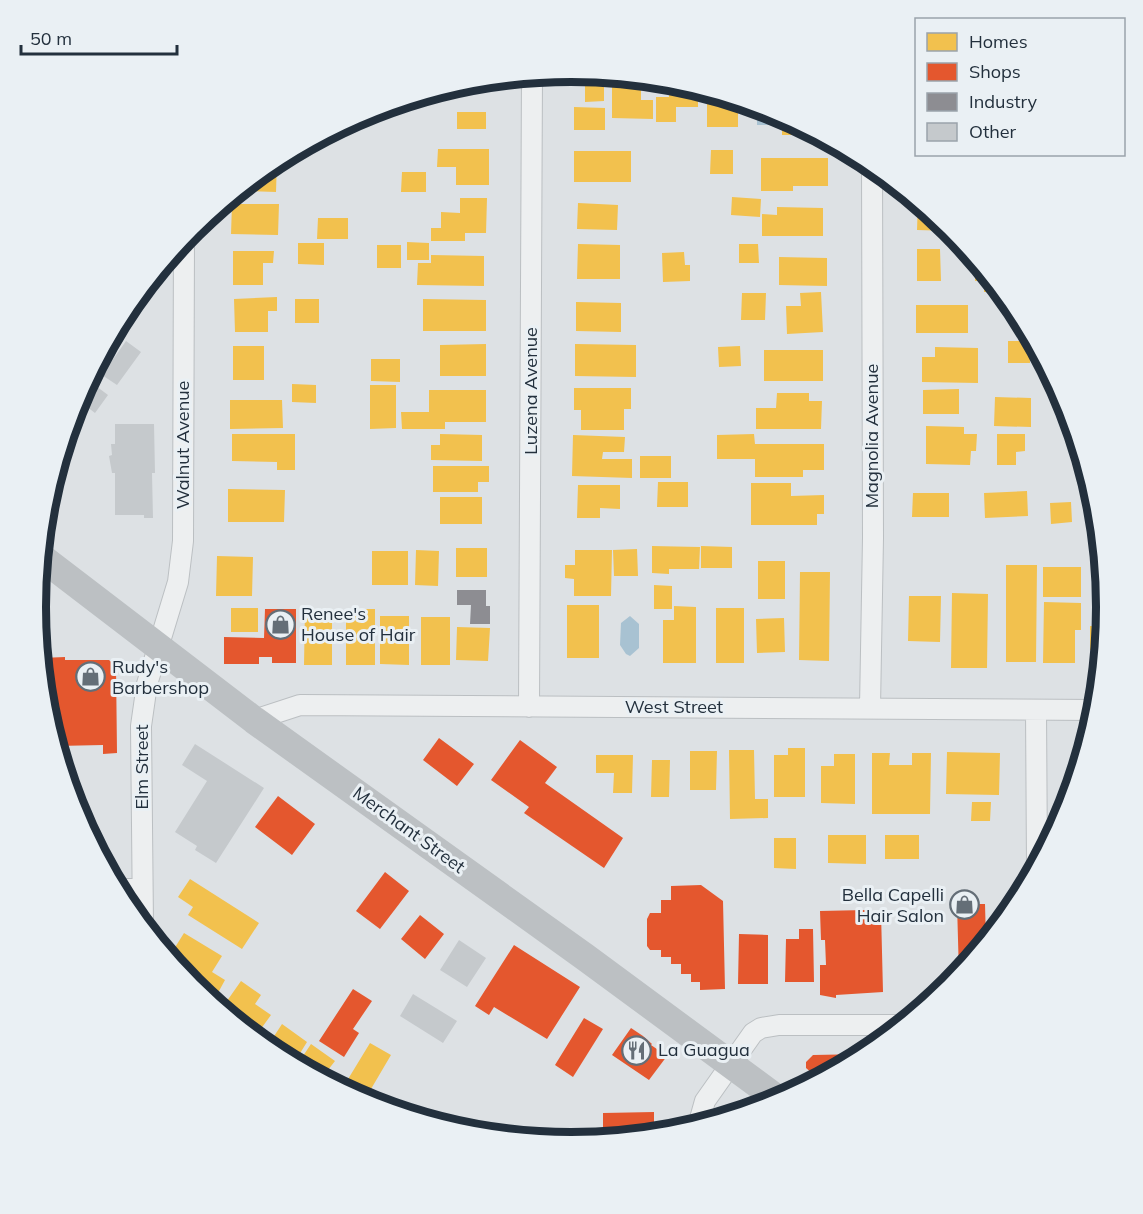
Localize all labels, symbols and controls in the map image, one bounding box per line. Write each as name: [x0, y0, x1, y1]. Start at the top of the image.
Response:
scale bar: [21, 18, 177, 56]
legend: [915, 18, 1125, 156]
text: 50 m: [30, 27, 72, 50]
text: Homes: [969, 30, 1028, 53]
text: Shops: [969, 60, 1021, 83]
text: Industry: [969, 90, 1038, 113]
text: Other: [969, 120, 1017, 143]
street label: Luzena Avenue: [519, 327, 542, 455]
street label: Magnolia Avenue: [860, 364, 883, 508]
street label: Walnut Avenue: [171, 381, 194, 509]
place label: Renee's House of Hair: [301, 602, 416, 646]
shop icon: Renee's House of Hair: [264, 608, 296, 640]
place label: Rudy's Barbershop: [112, 655, 209, 699]
shop icon: Rudy's Barbershop: [75, 661, 107, 693]
street label: West Street: [625, 695, 723, 718]
street label: Elm Street: [130, 724, 153, 810]
street label: Merchant Street: [349, 781, 470, 878]
place label: Bella Capelli Hair Salon: [842, 883, 944, 927]
shop icon: Bella Capelli Hair Salon: [949, 889, 981, 921]
restaurant icon: La Guagua: [621, 1034, 653, 1066]
place label: La Guagua: [658, 1038, 750, 1061]

